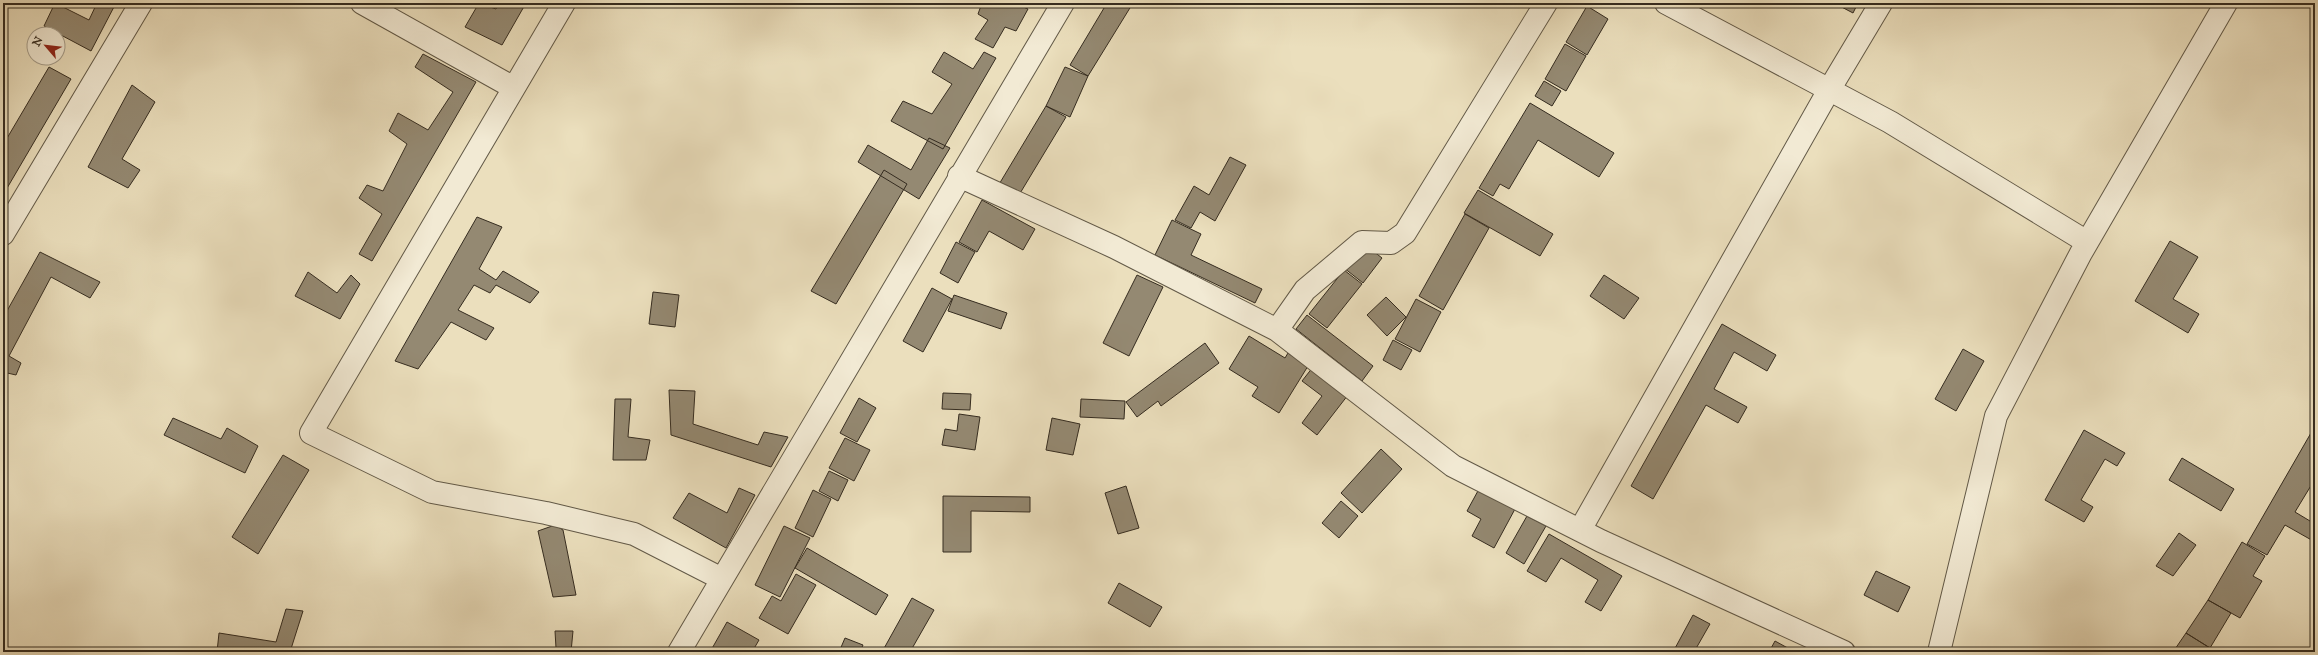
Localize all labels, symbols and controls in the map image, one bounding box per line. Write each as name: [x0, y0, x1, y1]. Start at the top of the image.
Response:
north arrow: [26, 26, 66, 66]
text: N: [30, 34, 46, 49]

